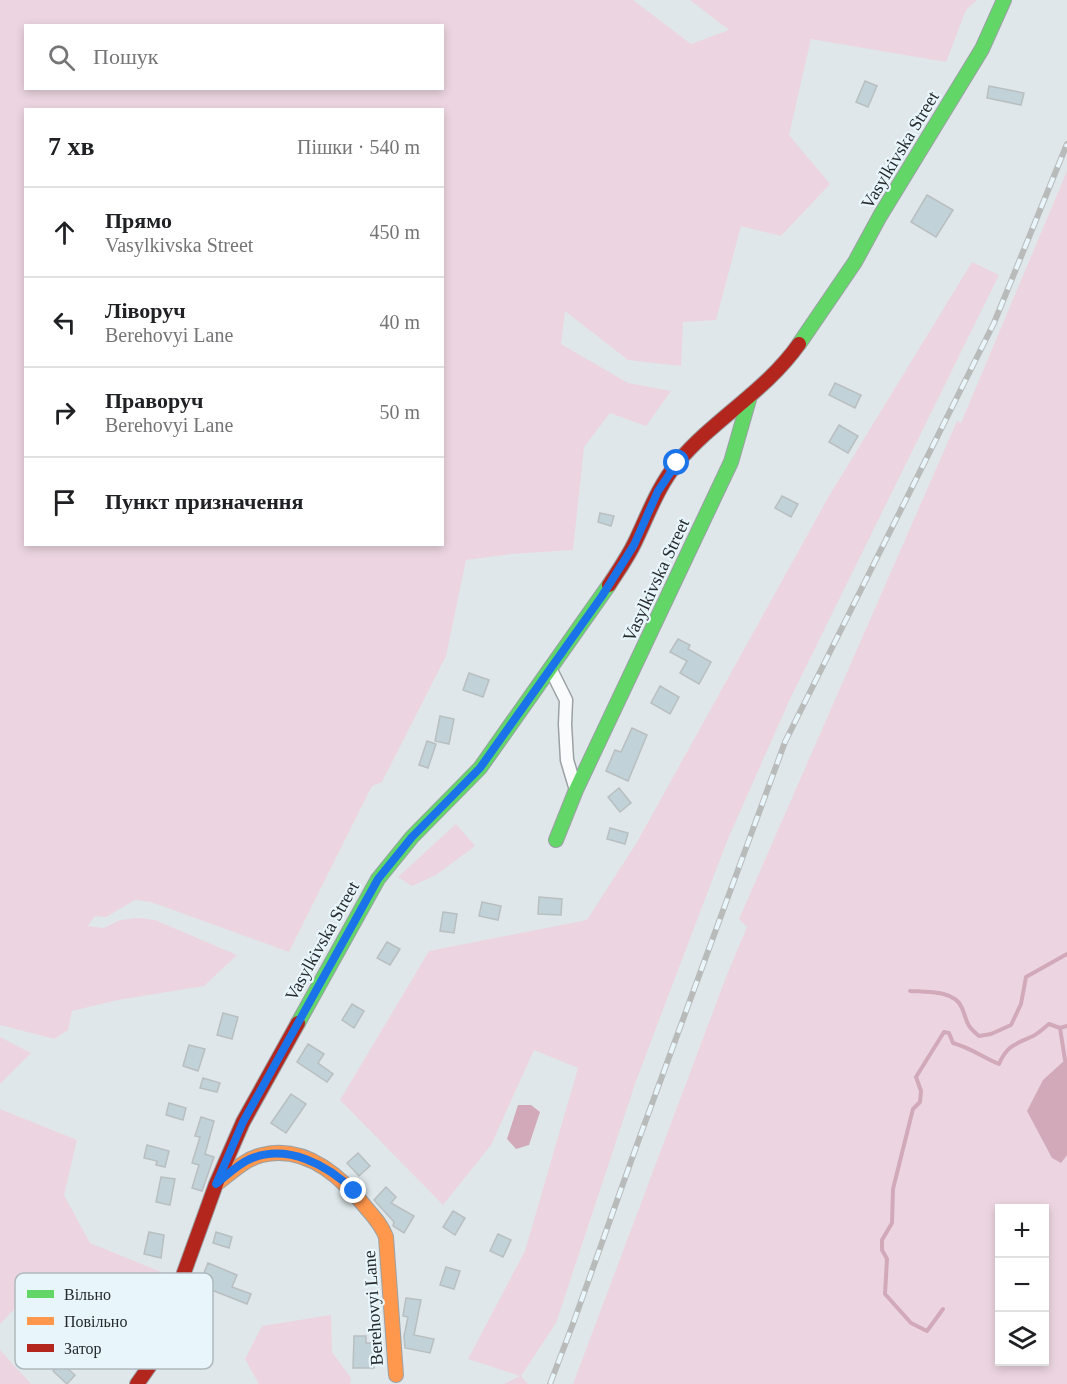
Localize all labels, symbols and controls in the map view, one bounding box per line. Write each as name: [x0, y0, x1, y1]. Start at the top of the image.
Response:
search box: [24, 24, 444, 90]
icon: search: [45, 41, 78, 74]
text: Пошук: [93, 44, 159, 69]
street label: Vasylkivska Street: [857, 88, 943, 212]
text: 7 хв: [48, 132, 95, 161]
text: Пішки · 540 m: [297, 136, 420, 158]
text: Прямо: [105, 208, 172, 233]
icon: ahead: [48, 216, 81, 249]
text: 450 m: [369, 221, 420, 243]
text: Vasylkivska Street: [105, 234, 253, 256]
text: Ліворуч: [105, 298, 186, 323]
icon: left: [48, 306, 81, 339]
text: 40 m: [379, 311, 420, 333]
text: Berehovyi Lane: [105, 324, 233, 346]
text: Праворуч: [105, 388, 203, 413]
icon: right: [48, 396, 81, 429]
text: 50 m: [379, 401, 420, 423]
text: Berehovyi Lane: [105, 414, 233, 436]
route start: [663, 449, 689, 475]
icon: arrive: [48, 486, 81, 519]
text: Пункт призначення: [105, 489, 303, 514]
street label: Vasylkivska Street: [619, 515, 693, 645]
street label: Vasylkivska Street: [281, 878, 363, 1004]
route end: [340, 1177, 366, 1203]
map controls: [995, 1204, 1049, 1366]
button: +: [995, 1204, 1049, 1258]
street label: Berehovyi Lane: [359, 1250, 387, 1366]
button: −: [995, 1258, 1049, 1312]
legend: [15, 1273, 213, 1369]
text: Вільно: [64, 1286, 111, 1303]
button: layers: [995, 1312, 1049, 1366]
text: Повільно: [64, 1313, 127, 1330]
text: Затор: [64, 1340, 101, 1358]

